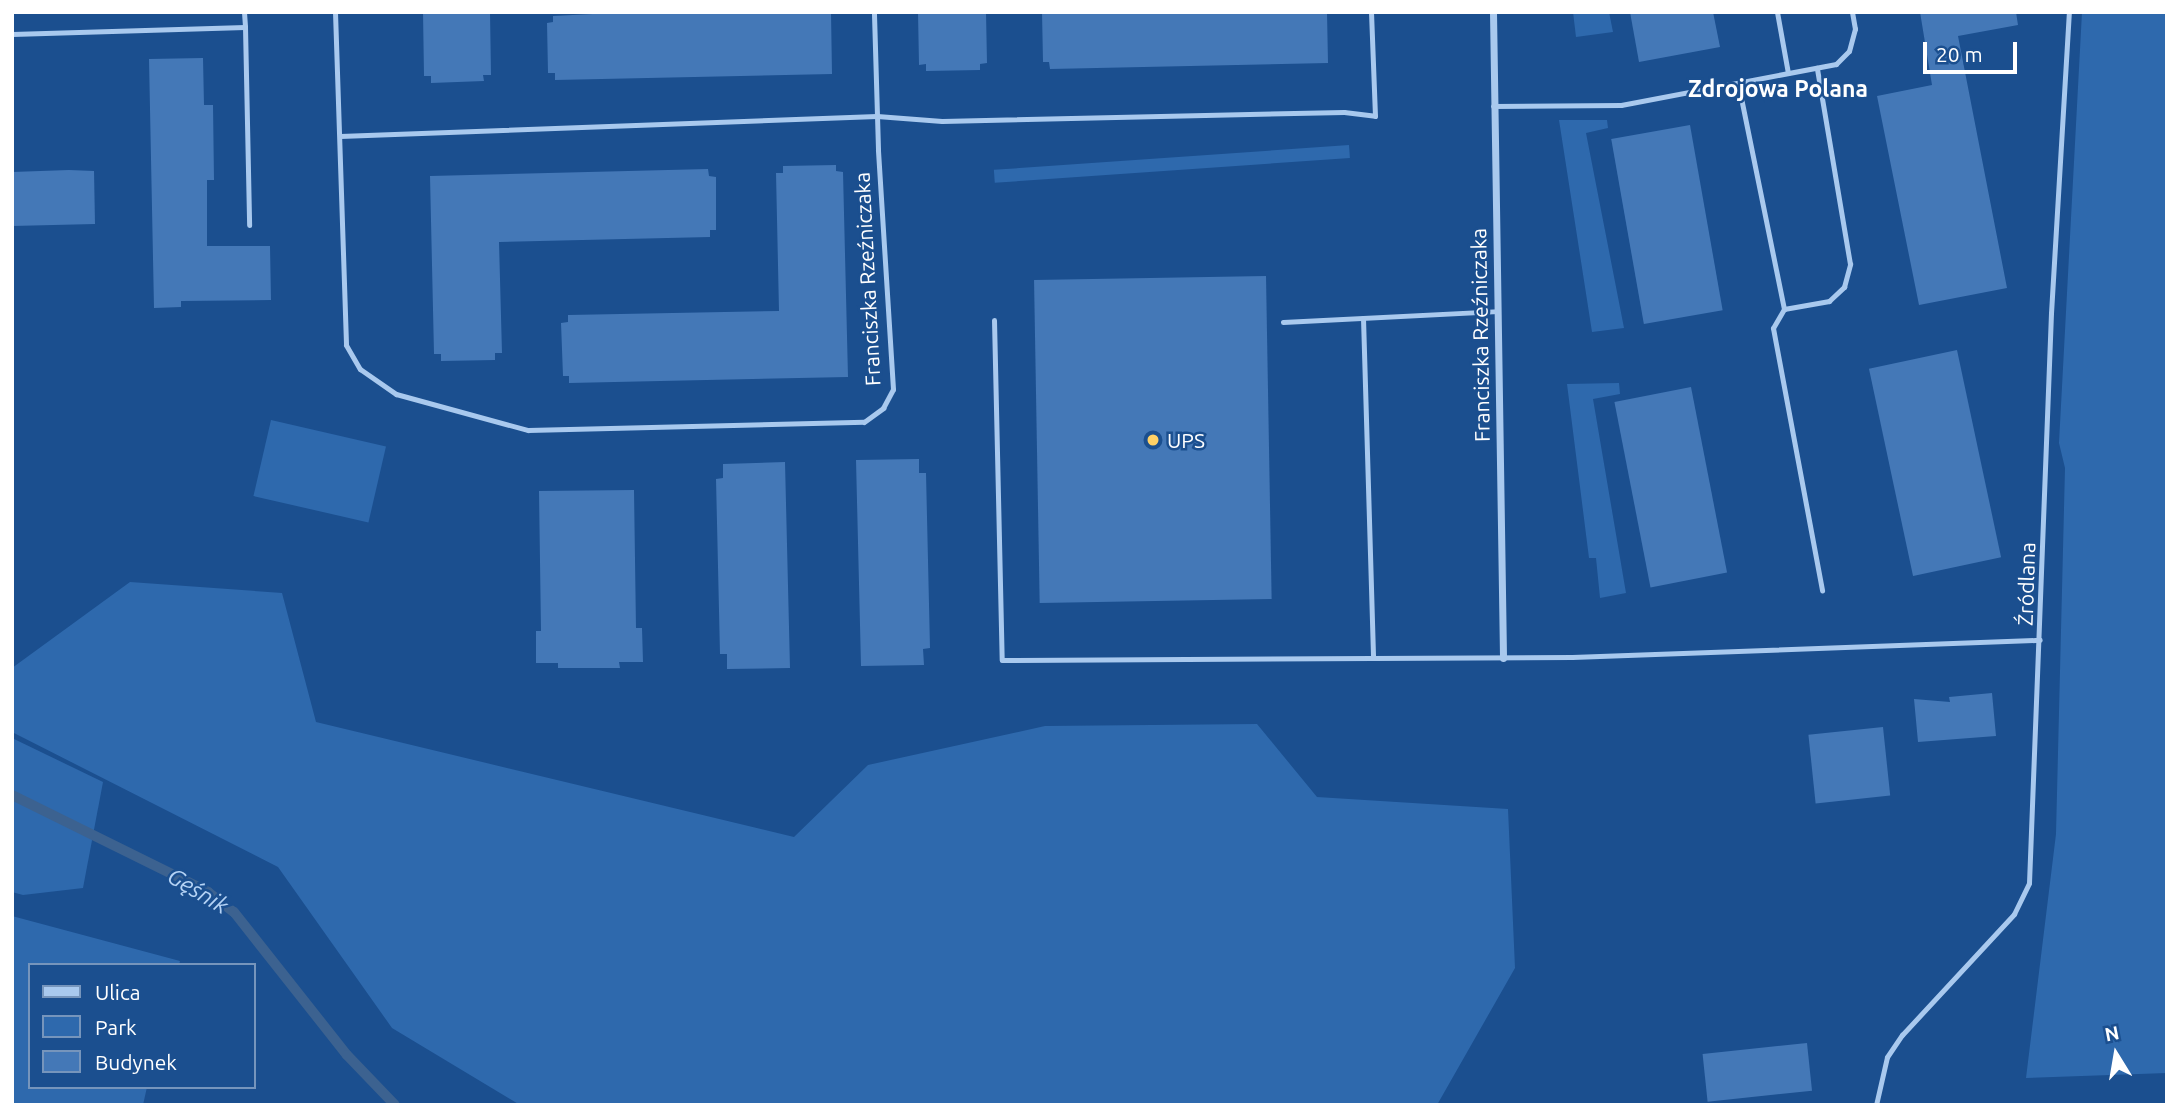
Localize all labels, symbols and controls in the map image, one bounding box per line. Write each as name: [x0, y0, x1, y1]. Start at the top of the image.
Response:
scale bar: [1927, 28, 2022, 72]
text: 20 m: [1936, 42, 1983, 66]
district label: Zdrojowa Polana: [1688, 75, 1868, 103]
street label: Franciszka Rzeźniczaka: [849, 172, 885, 386]
street label: Franciszka Rzeźniczaka: [1466, 228, 1494, 442]
place label: UPS: [1167, 427, 1205, 453]
marker: UPS: [1145, 432, 1161, 448]
street label: Źródlana: [2012, 542, 2040, 626]
water label: Gęśnik: [162, 862, 234, 920]
legend: [28, 963, 256, 1089]
text: Ulica: [95, 980, 140, 1004]
text: Park: [95, 1015, 137, 1039]
north arrow: [2081, 1019, 2151, 1089]
text: N: [2103, 1021, 2121, 1046]
text: Budynek: [95, 1050, 177, 1074]

